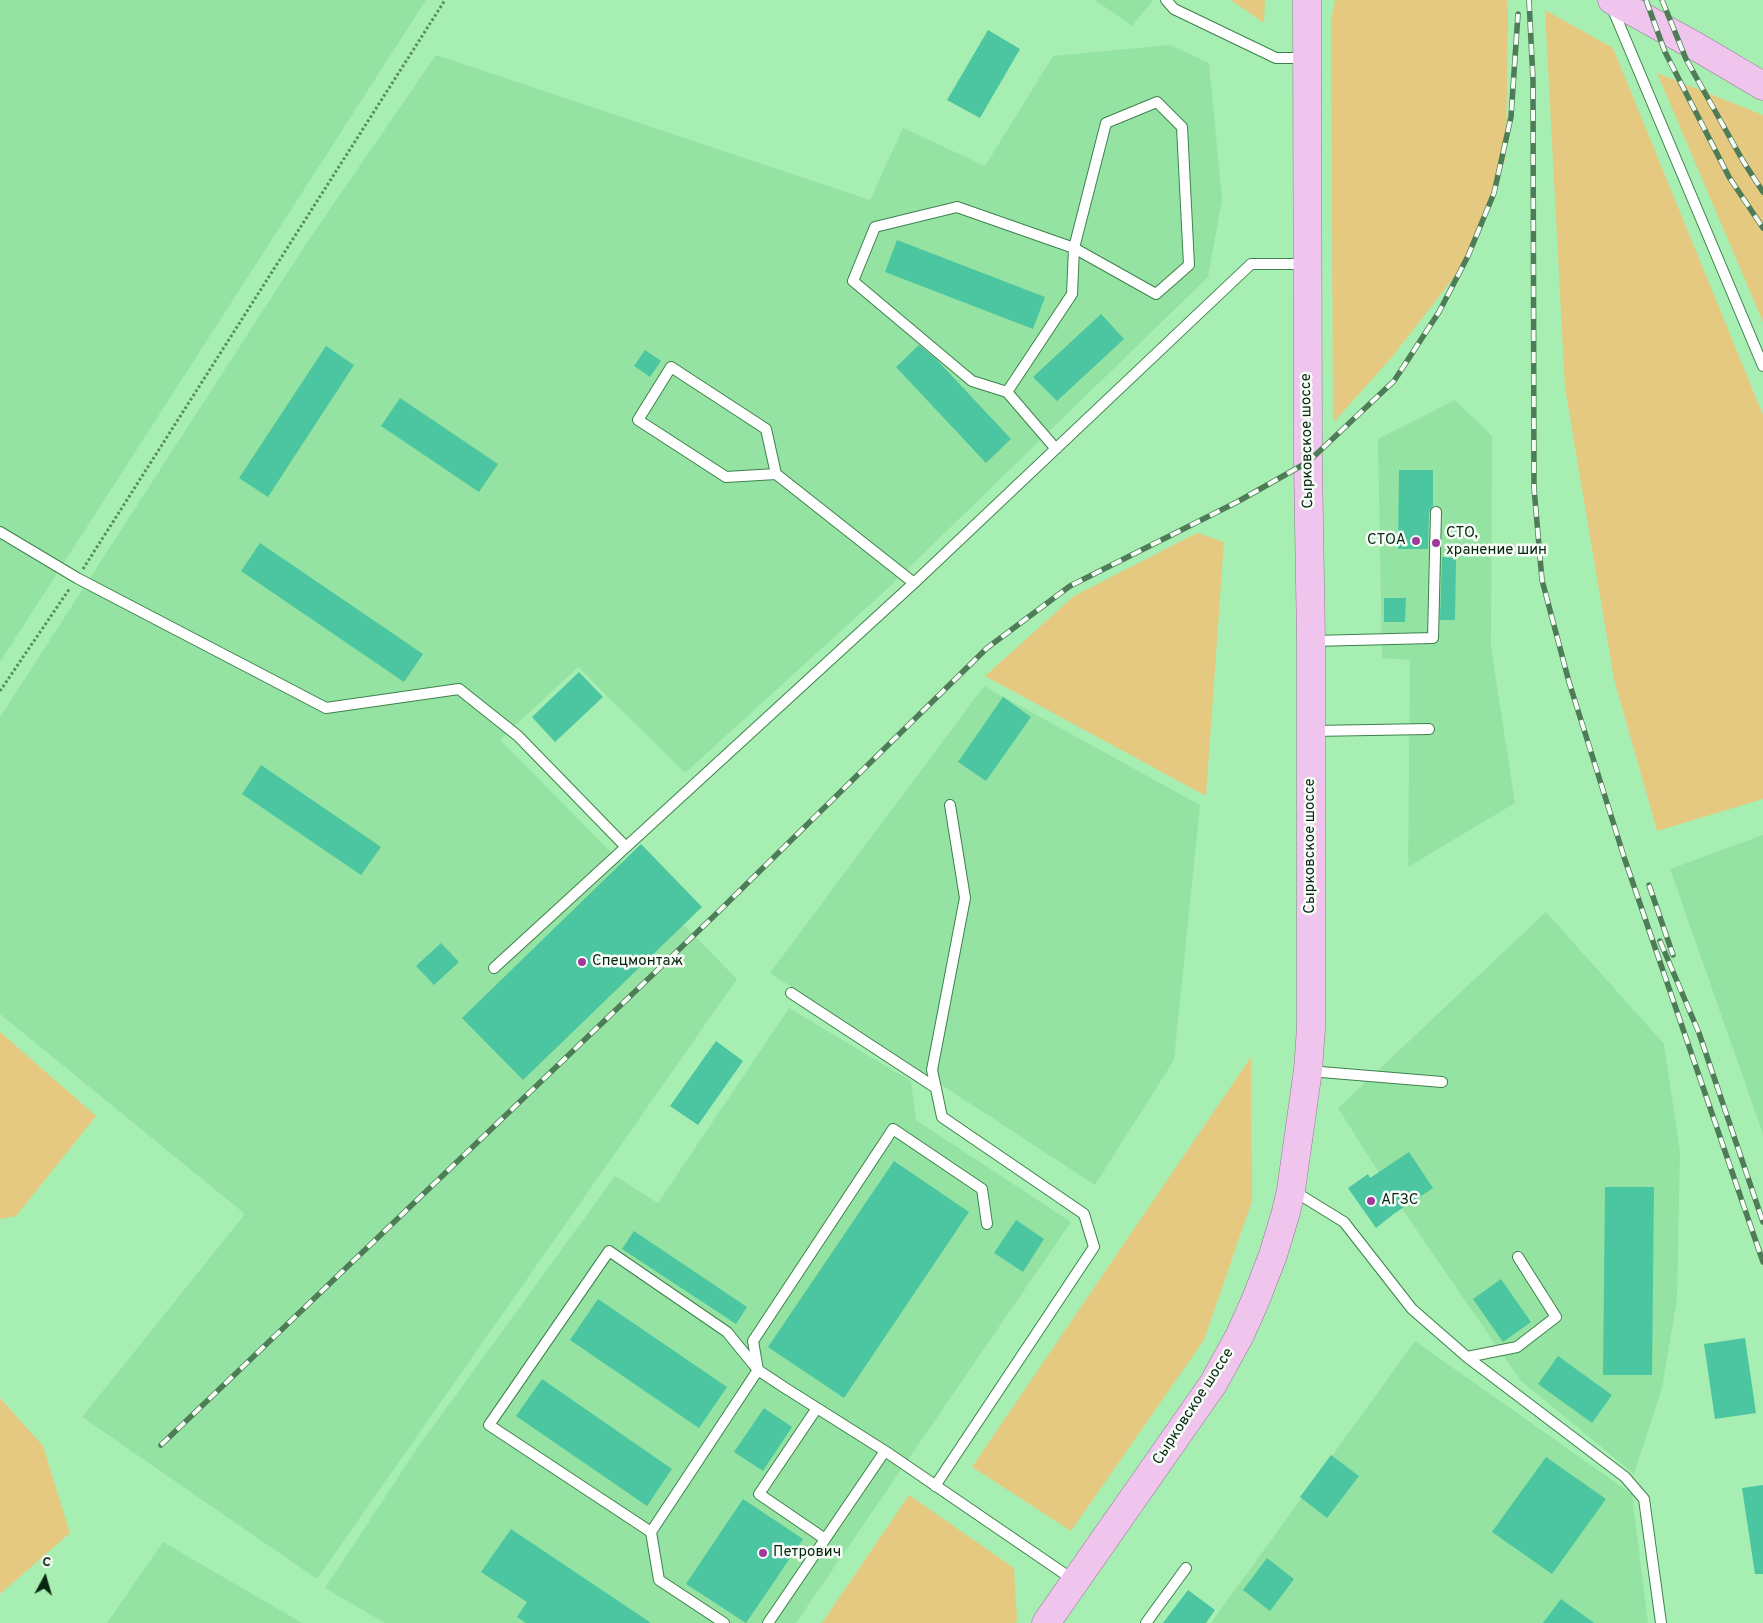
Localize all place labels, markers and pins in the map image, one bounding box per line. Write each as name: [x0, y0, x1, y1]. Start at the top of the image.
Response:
place label: СТО, хранение шин: [1446, 525, 1547, 560]
place label: СТОА: [1367, 532, 1406, 550]
marker: СТОА: [1410, 535, 1422, 547]
marker: СТО, хранение шин: [1430, 537, 1442, 549]
place label: Спецмонтаж: [592, 953, 683, 971]
marker: Спецмонтаж: [576, 956, 588, 968]
place label: АГЗС: [1381, 1192, 1418, 1210]
marker: АГЗС: [1365, 1195, 1377, 1207]
place label: Петрович: [773, 1544, 841, 1562]
marker: Петрович: [757, 1547, 769, 1559]

